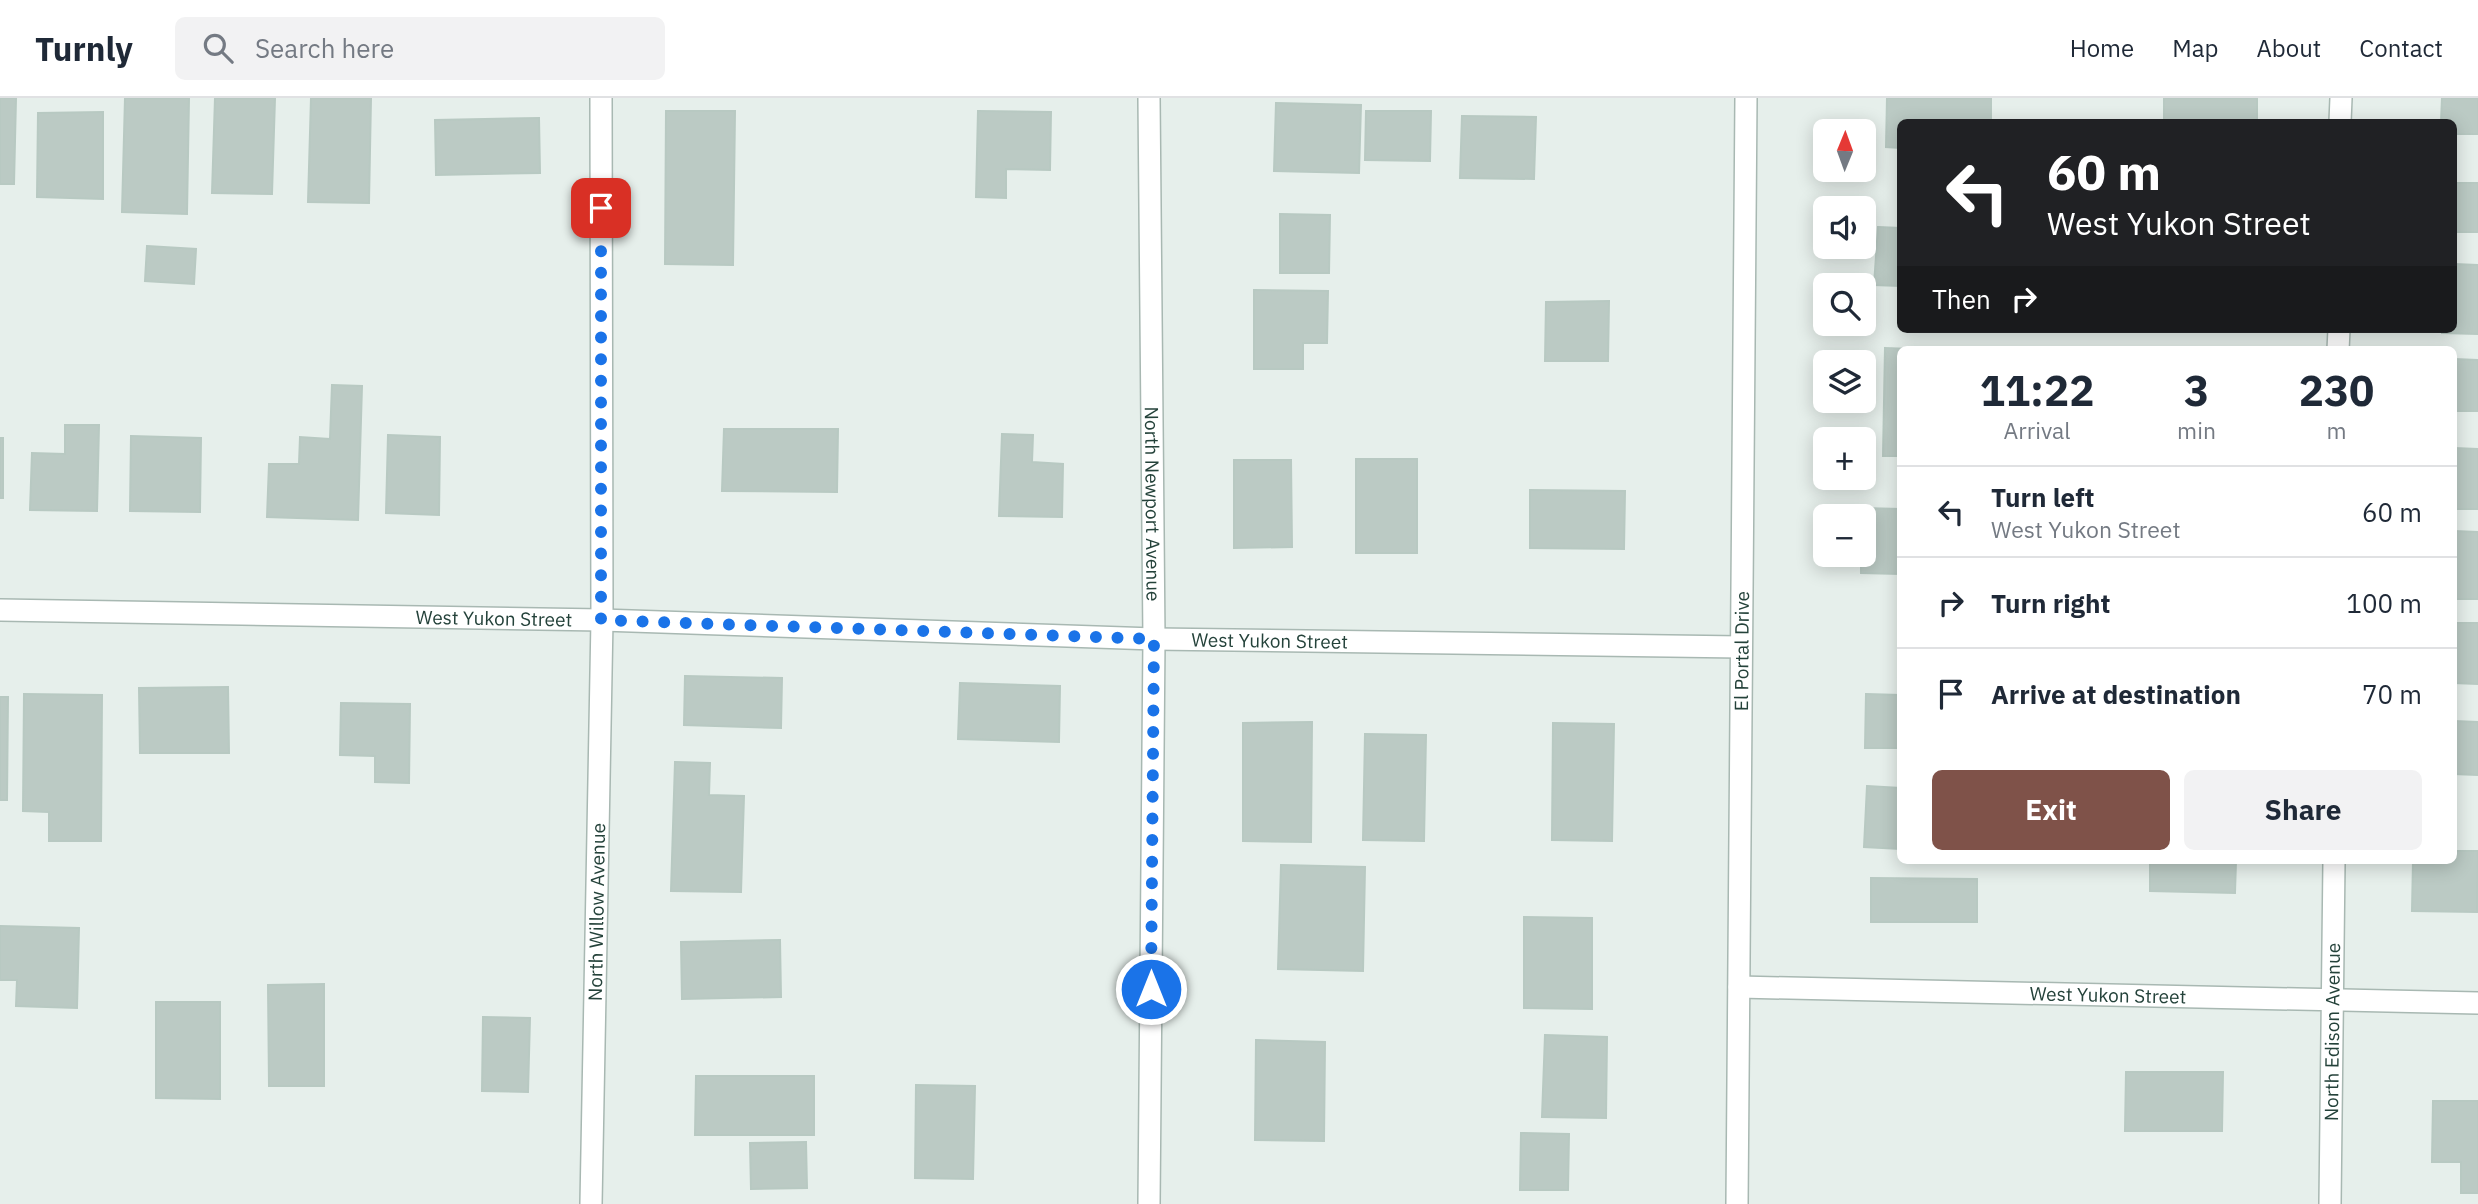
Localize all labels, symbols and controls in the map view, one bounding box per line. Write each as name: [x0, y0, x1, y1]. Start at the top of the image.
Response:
search box: [175, 17, 665, 80]
text: Turnly: [35, 27, 133, 70]
icon: search: [199, 29, 237, 67]
text: Search here: [255, 31, 394, 65]
text: Home: [2070, 32, 2134, 64]
text: Map: [2172, 32, 2218, 64]
text: About: [2256, 32, 2321, 64]
text: Contact: [2359, 32, 2443, 64]
north arrow: [1813, 119, 1876, 182]
map controls: [1813, 119, 1876, 567]
text: 60 m: [2047, 140, 2161, 203]
icon: left: [1932, 147, 2023, 238]
pin: [571, 178, 631, 238]
icon: arrive: [582, 189, 620, 227]
button: sound: [1813, 196, 1876, 259]
text: West Yukon Street: [2047, 202, 2311, 244]
button: search: [1813, 273, 1876, 336]
icon: right: [2005, 280, 2043, 318]
text: Then: [1932, 282, 1991, 316]
button: layers: [1813, 350, 1876, 413]
text: 11:22: [1980, 363, 2094, 418]
text: 3: [2184, 363, 2209, 418]
text: 230: [2299, 363, 2374, 418]
street label: North Newport Avenue: [1140, 406, 1166, 602]
text: Arrival: [2004, 415, 2071, 445]
text: min: [2177, 415, 2216, 445]
text: m: [2326, 415, 2347, 445]
button: +: [1813, 427, 1876, 490]
text: Turn left: [1991, 480, 2094, 514]
icon: left: [1932, 493, 1970, 531]
text: 60 m: [2362, 495, 2422, 529]
button: −: [1813, 504, 1876, 567]
text: West Yukon Street: [1991, 514, 2181, 544]
icon: right: [1932, 584, 1970, 622]
text: Turn right: [1991, 586, 2110, 620]
text: 100 m: [2346, 586, 2422, 620]
street label: El Portal Drive: [1729, 591, 1754, 711]
street label: West Yukon Street: [415, 605, 572, 632]
street label: West Yukon Street: [1191, 628, 1348, 654]
icon: arrive: [1932, 675, 1970, 713]
text: Arrive at destination: [1991, 677, 2241, 711]
text: 70 m: [2362, 677, 2422, 711]
button: Exit: [1932, 770, 2170, 850]
button: Share: [2184, 770, 2422, 850]
street label: North Willow Avenue: [583, 823, 610, 1001]
street label: North Edison Avenue: [2319, 943, 2345, 1121]
position arrow: [1114, 952, 1188, 1026]
street label: West Yukon Street: [2029, 981, 2186, 1009]

